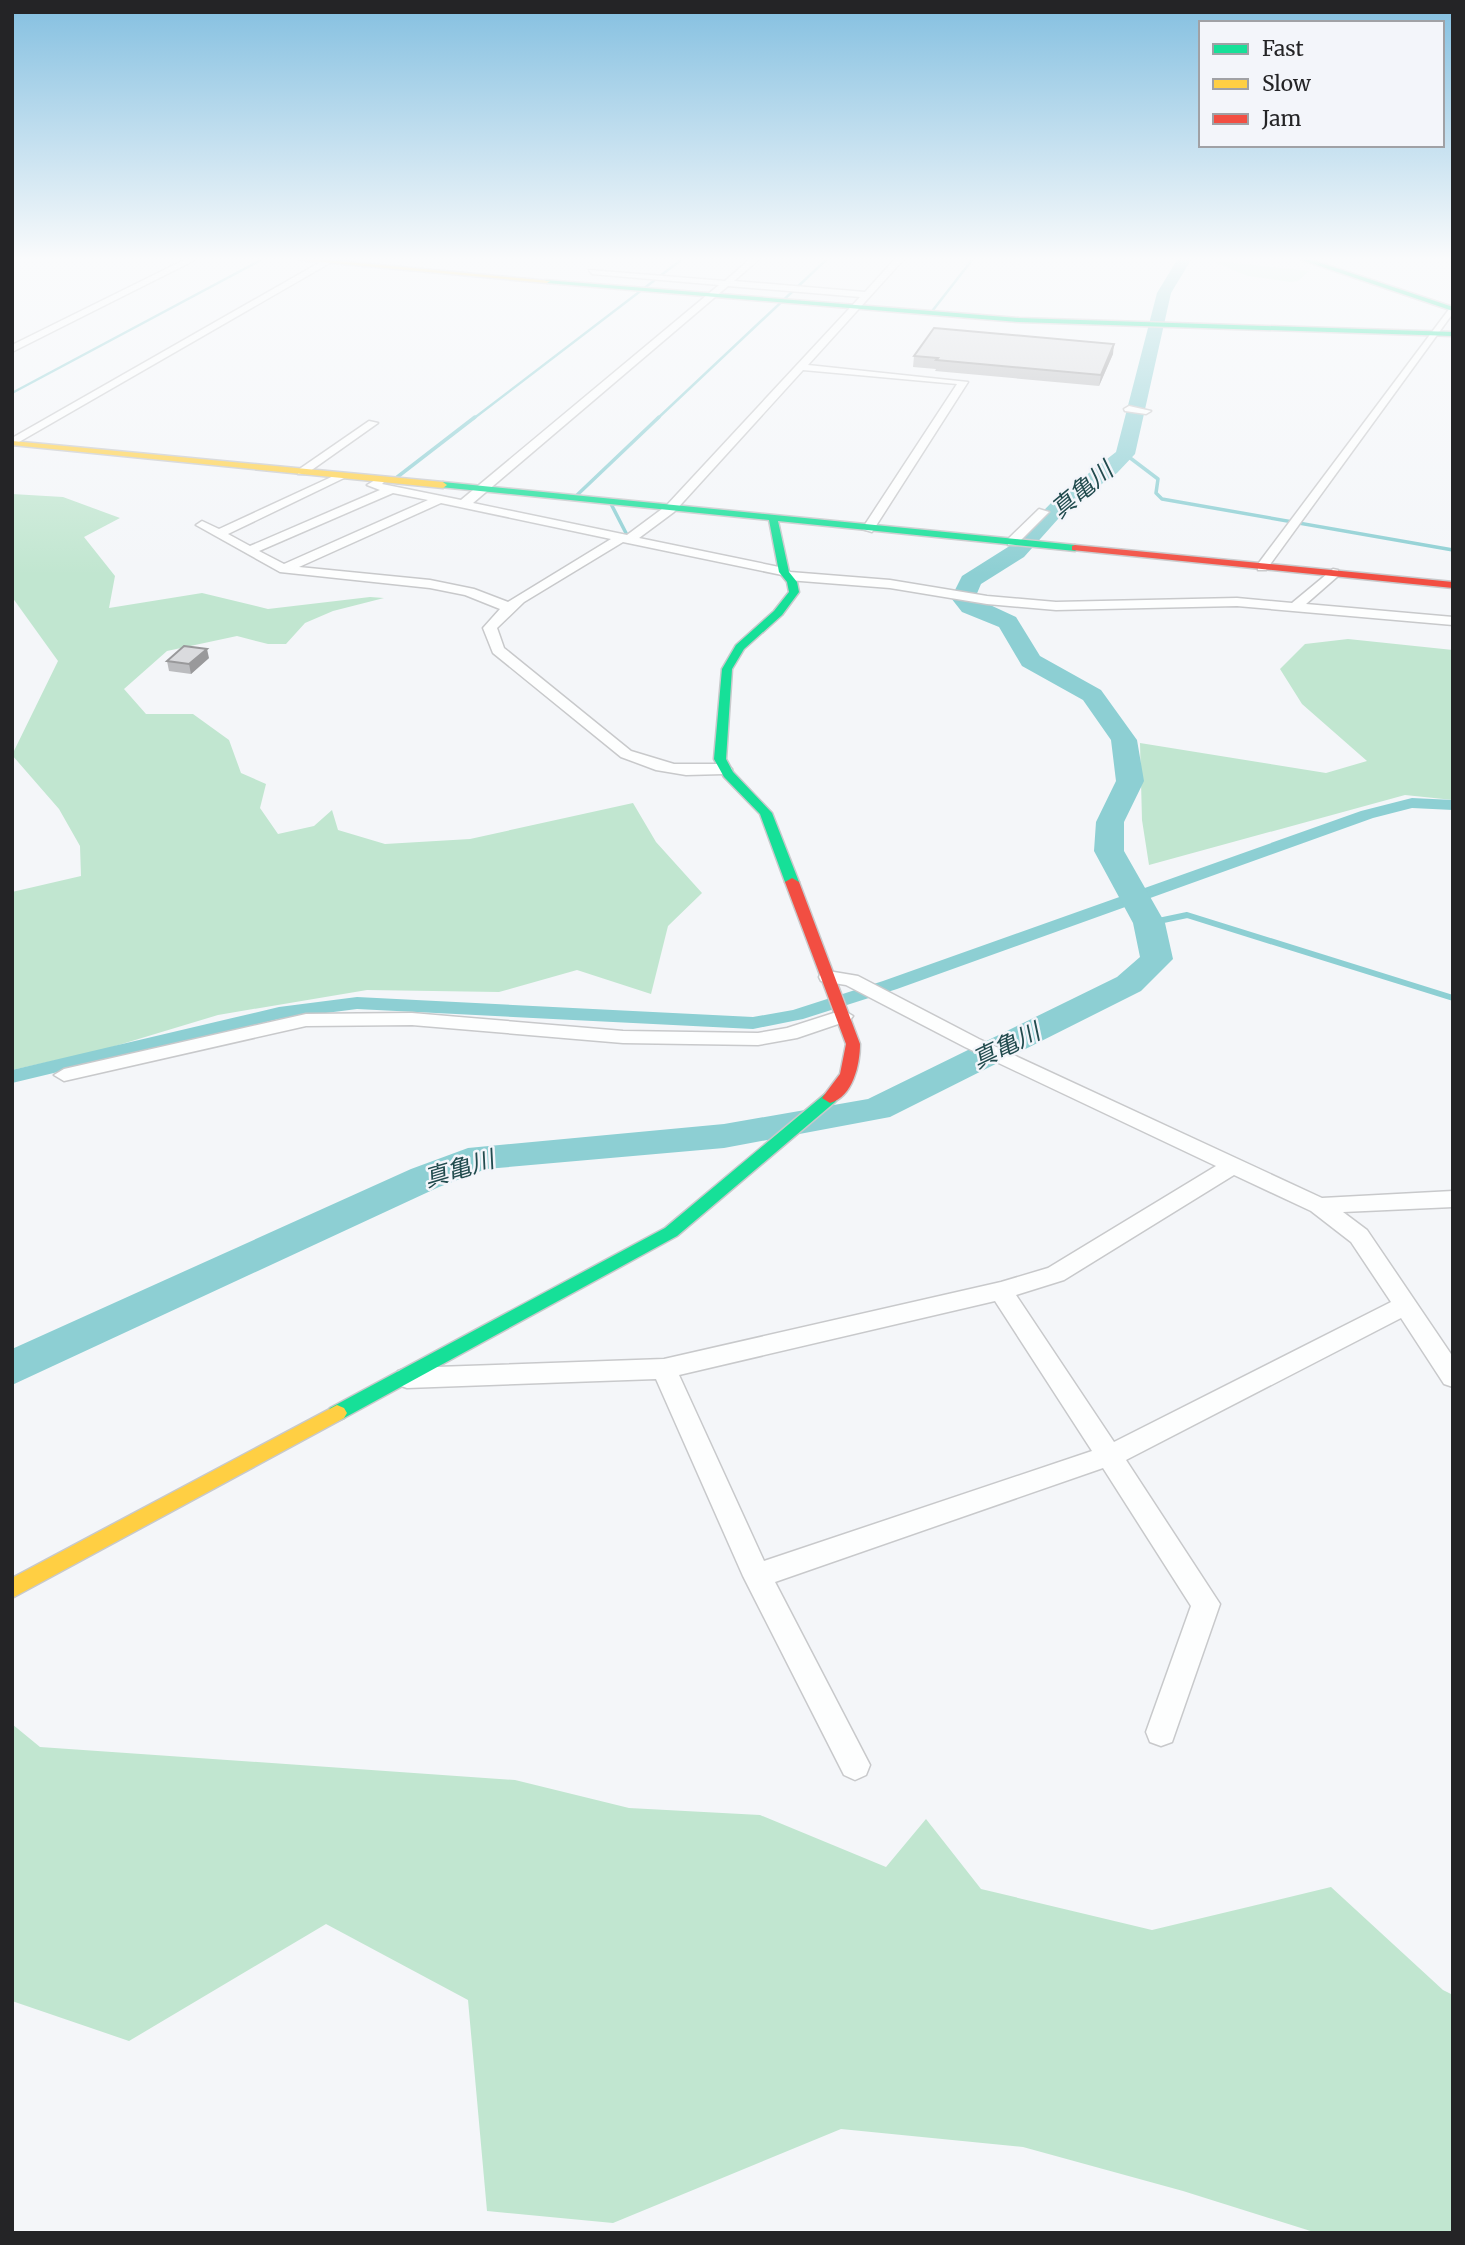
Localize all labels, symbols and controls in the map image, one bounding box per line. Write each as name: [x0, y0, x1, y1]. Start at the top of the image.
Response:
legend: [1199, 21, 1444, 147]
text: Fast: [1262, 35, 1304, 62]
text: Slow: [1262, 70, 1311, 97]
text: Jam: [1261, 105, 1301, 132]
water label: 真亀川: [1044, 453, 1122, 525]
water label: 真亀川: [967, 1015, 1048, 1075]
water label: 真亀川: [420, 1142, 501, 1194]

